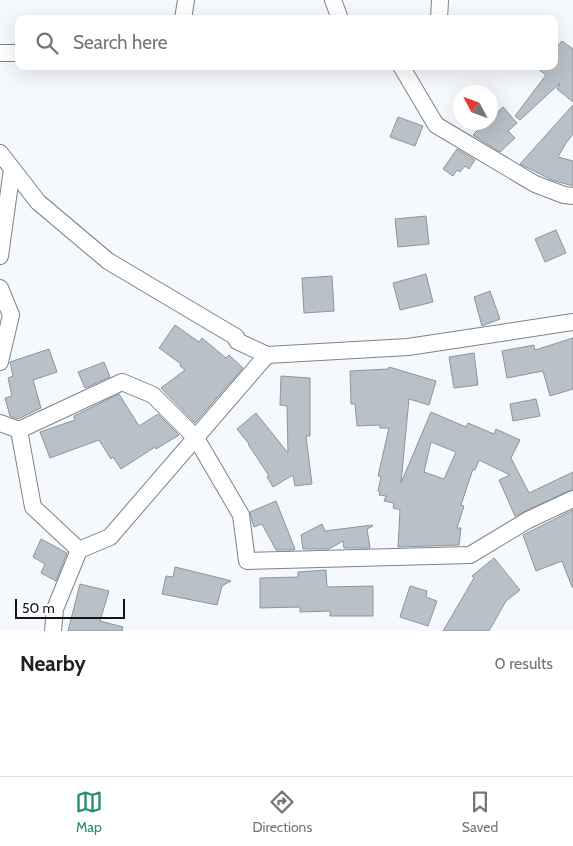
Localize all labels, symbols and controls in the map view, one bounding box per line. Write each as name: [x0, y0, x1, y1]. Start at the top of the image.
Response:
search box: [15, 15, 558, 70]
icon: search: [33, 29, 61, 57]
text: Search here: [73, 31, 167, 54]
north arrow: [453, 85, 498, 130]
scale bar: [15, 596, 125, 619]
text: 50 m: [22, 599, 55, 617]
text: Nearby: [20, 651, 86, 676]
text: 0 results: [494, 654, 553, 673]
tab: Map: [75, 788, 103, 836]
tab: Directions: [252, 788, 312, 836]
tab: Saved: [462, 788, 498, 836]

